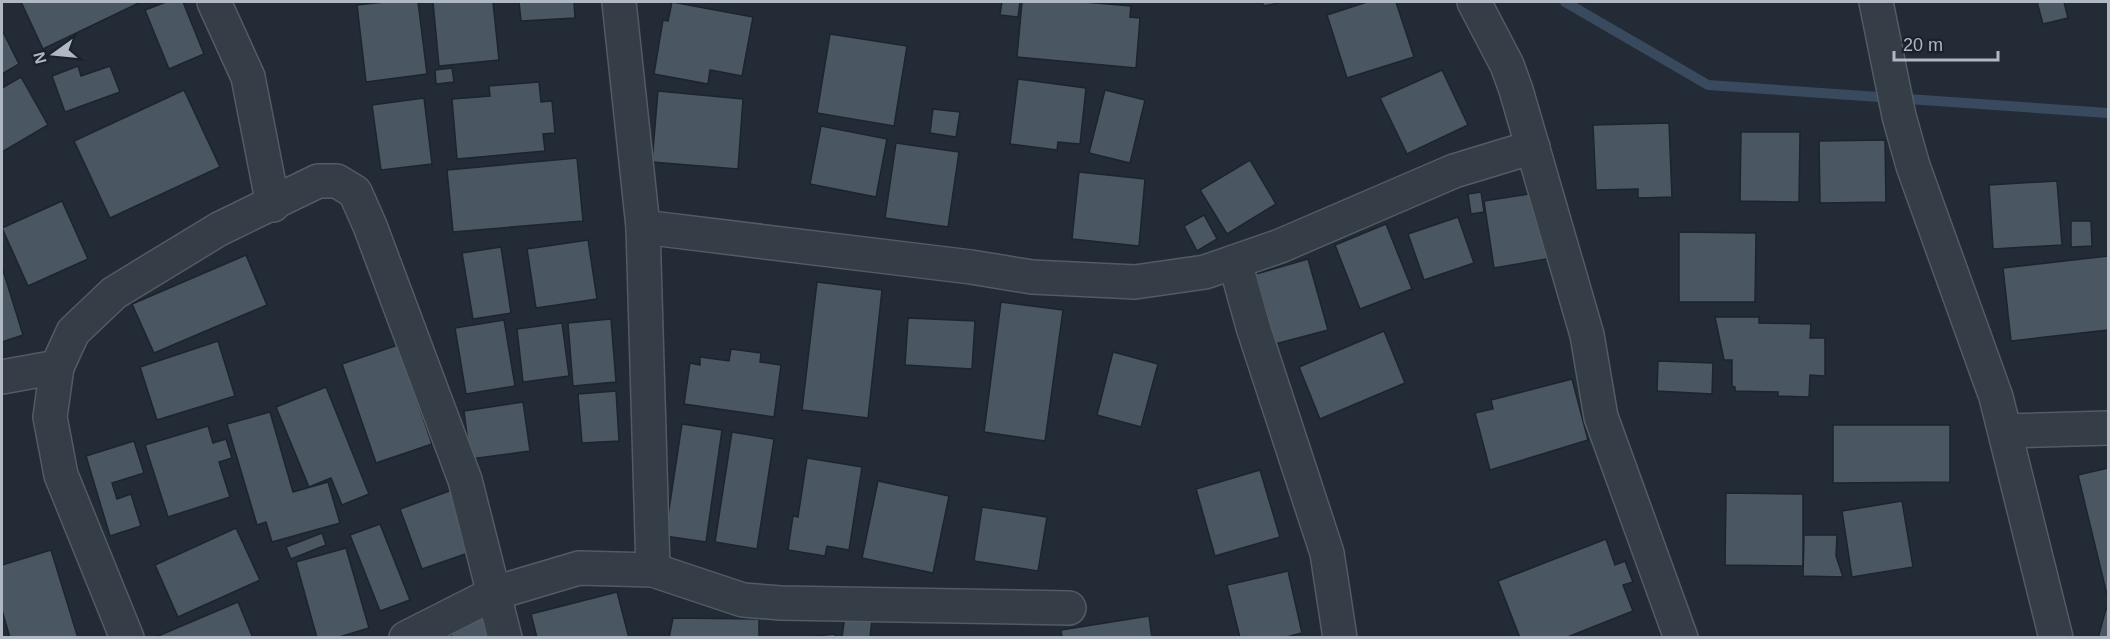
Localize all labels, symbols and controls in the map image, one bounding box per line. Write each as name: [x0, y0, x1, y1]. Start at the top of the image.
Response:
north arrow: [24, 24, 84, 84]
scale bar: [1894, 24, 1998, 62]
text: 20 m: [1903, 35, 1943, 55]
text: N: [30, 50, 50, 66]

